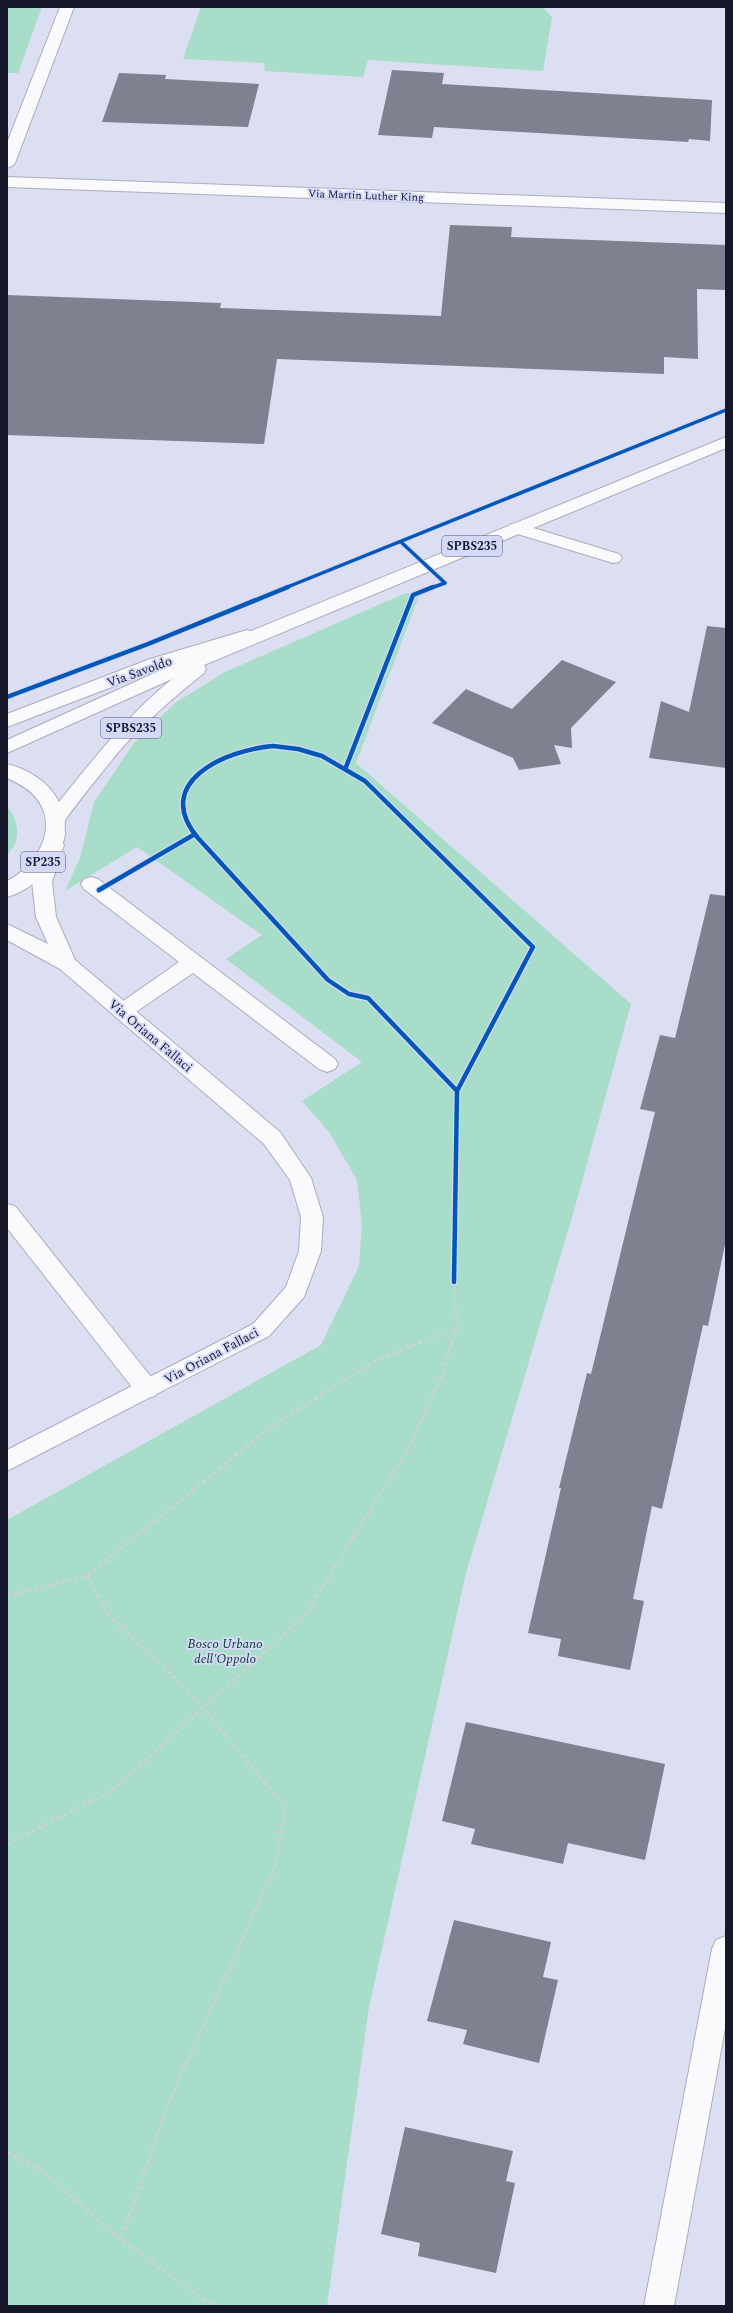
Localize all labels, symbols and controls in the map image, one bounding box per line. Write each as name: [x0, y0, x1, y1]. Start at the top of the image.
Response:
street label: Via Martin Luther King: [308, 185, 424, 206]
road number: SPBS235: [442, 536, 502, 556]
street label: Via Savoldo: [104, 651, 175, 693]
road number: SPBS235: [101, 718, 161, 738]
road number: SP235: [21, 852, 65, 872]
street label: Via Oriana Fallaci: [104, 994, 197, 1077]
street label: Via Oriana Fallaci: [161, 1322, 262, 1389]
park label: Bosco Urbano dell'Oppolo: [187, 1634, 263, 1669]

